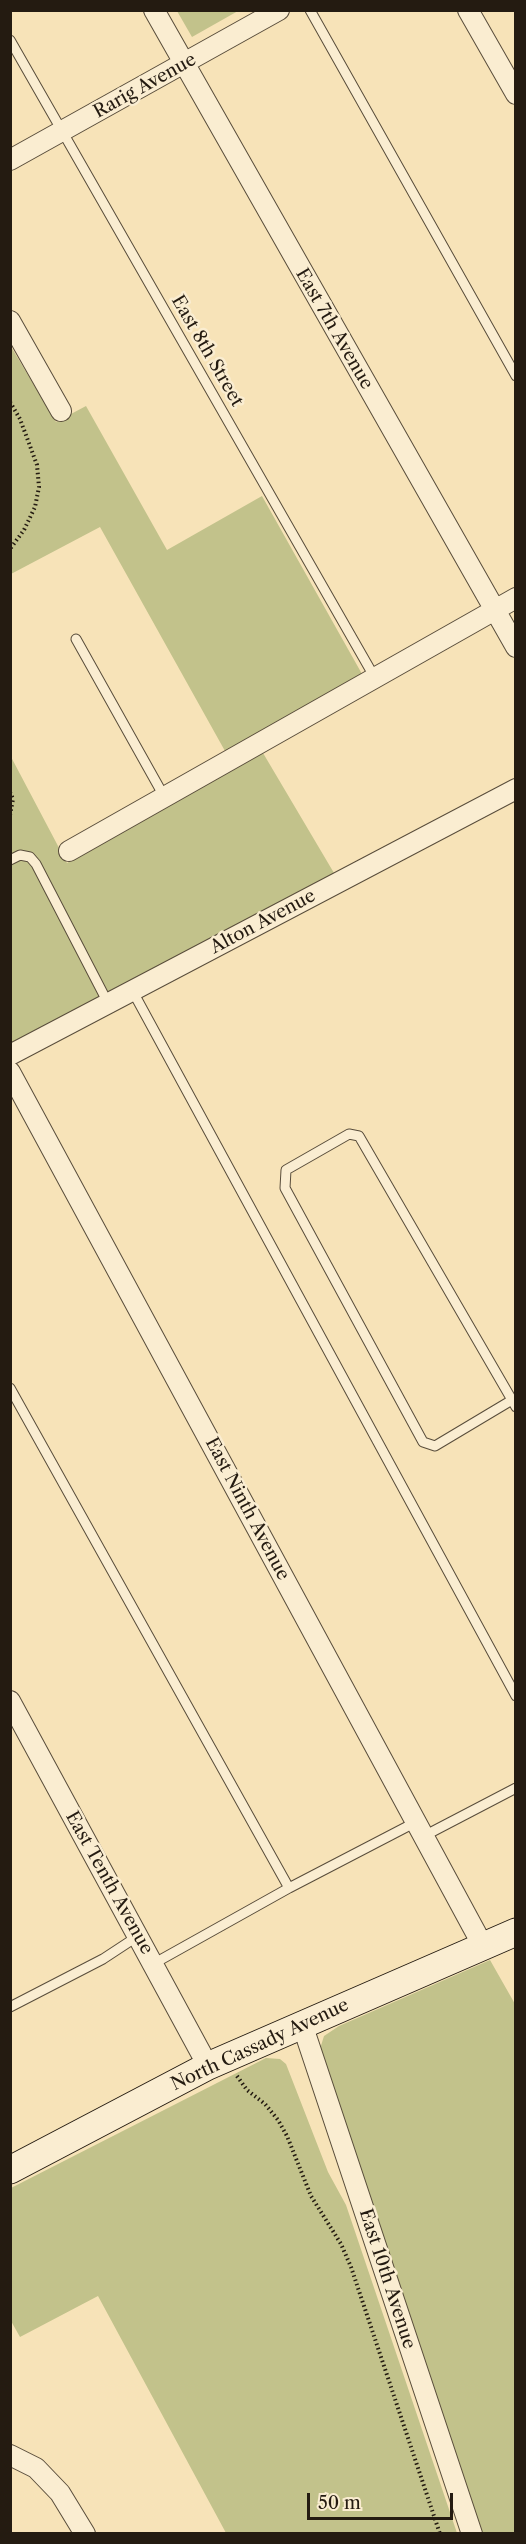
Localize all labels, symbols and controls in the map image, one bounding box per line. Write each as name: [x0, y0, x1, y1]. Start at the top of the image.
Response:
street label: Rarig Avenue: [90, 49, 200, 123]
street label: East 7th Avenue: [291, 265, 377, 393]
street label: East 8th Street: [166, 292, 248, 410]
street label: Alton Avenue: [207, 885, 319, 959]
street label: East Ninth Avenue: [200, 1434, 294, 1584]
street label: East Tenth Avenue: [61, 1808, 157, 1958]
street label: North Cassady Avenue: [168, 1994, 352, 2096]
street label: East 10th Avenue: [354, 2206, 420, 2352]
scale bar: [310, 2481, 456, 2519]
text: 50 m: [318, 2492, 361, 2514]

